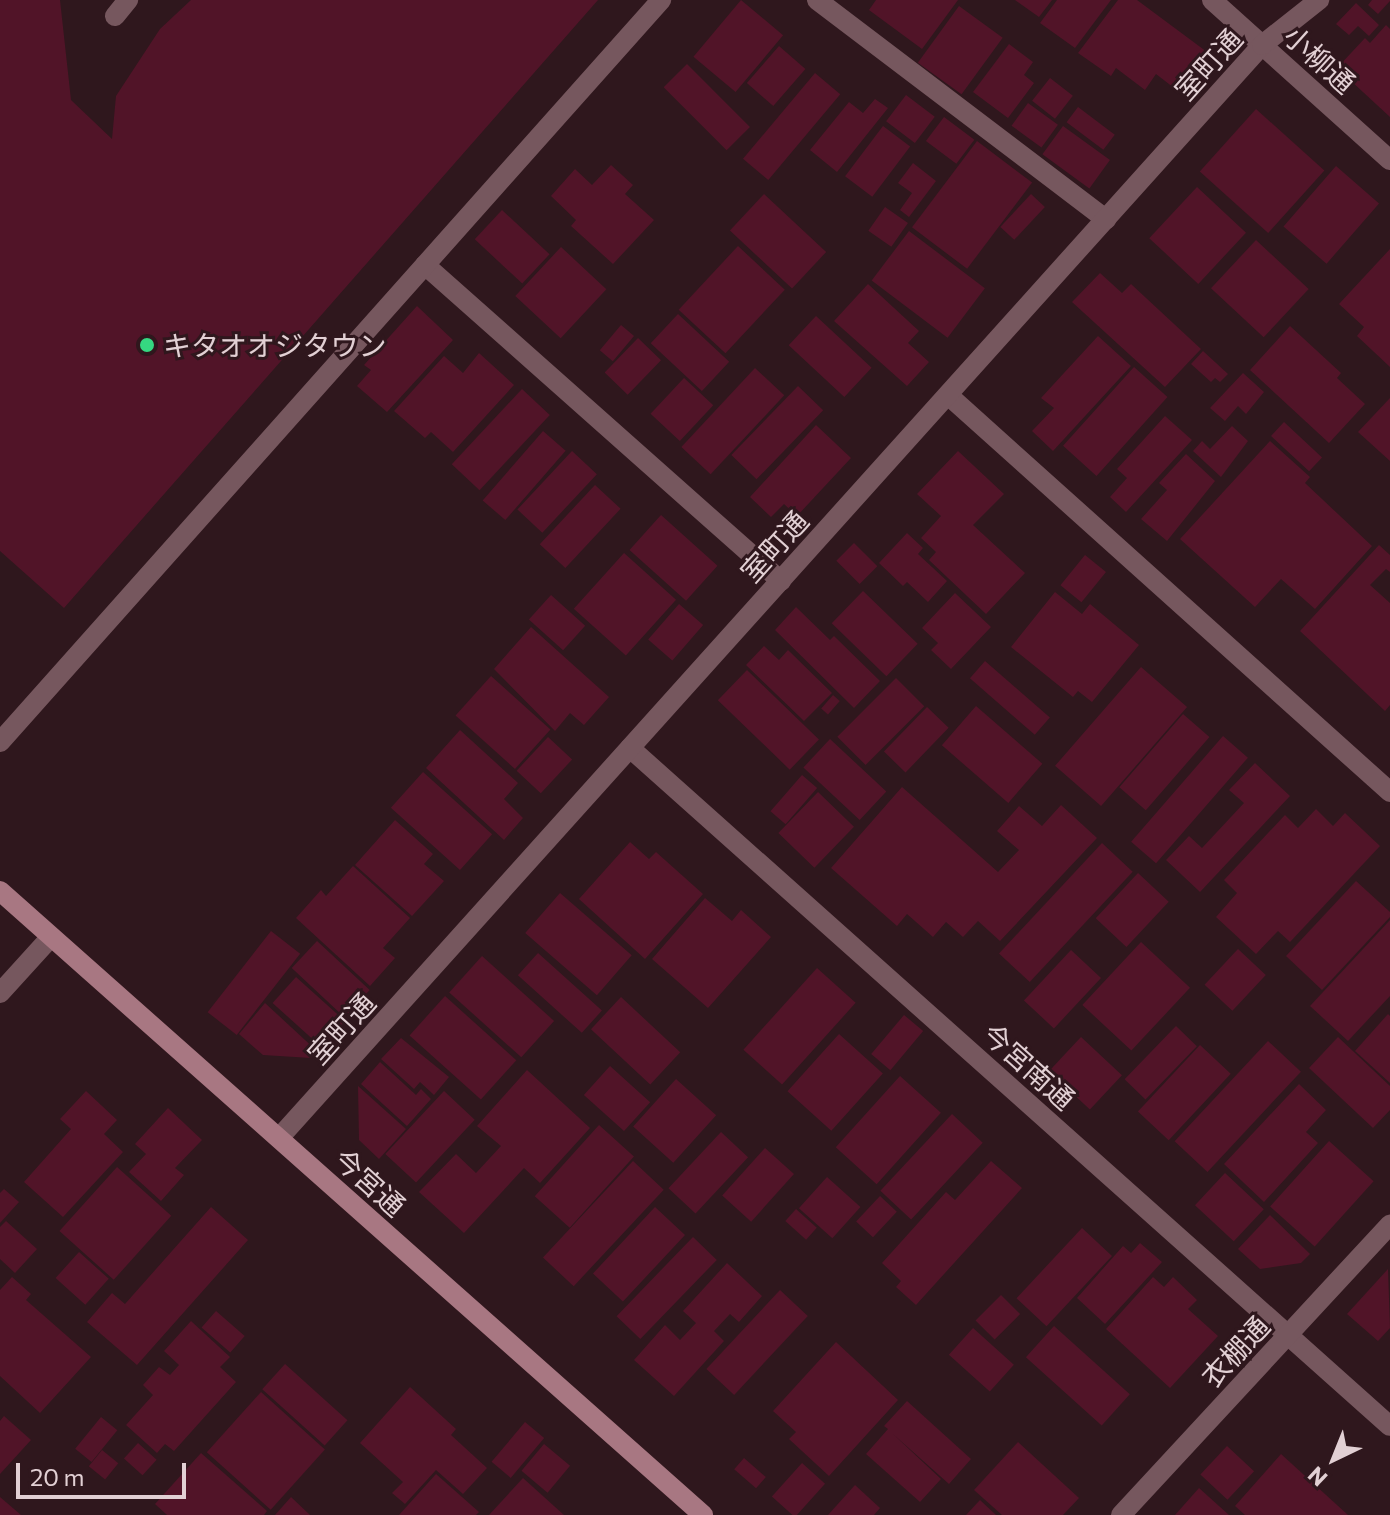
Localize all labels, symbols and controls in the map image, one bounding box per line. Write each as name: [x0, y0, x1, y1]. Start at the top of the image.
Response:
street label: 小柳通: [1278, 18, 1362, 100]
street label: 室町通: [1167, 22, 1249, 106]
place label: キタオオジタウン: [163, 328, 387, 362]
marker: キタオオジタウン: [138, 336, 156, 354]
street label: 室町通: [733, 504, 815, 588]
street label: 室町通: [300, 986, 382, 1070]
street label: 今宮南通: [976, 1016, 1082, 1116]
street label: 今宮通: [328, 1141, 412, 1223]
street label: 衣棚通: [1194, 1309, 1276, 1393]
north arrow: [1294, 1419, 1374, 1499]
scale bar: [20, 1447, 190, 1497]
text: N: [1302, 1461, 1333, 1492]
text: 20 m: [30, 1462, 84, 1491]

